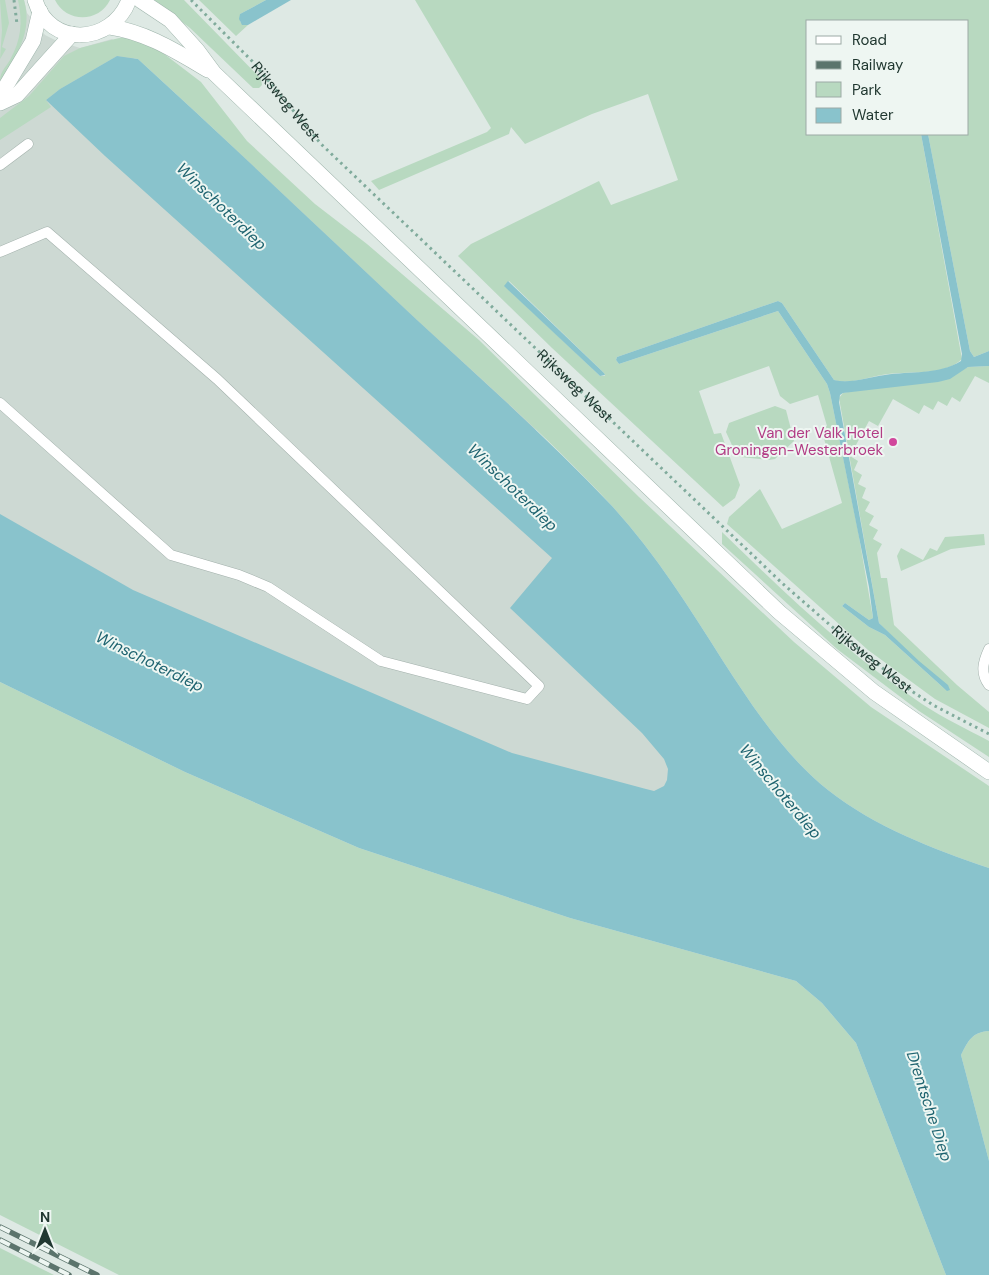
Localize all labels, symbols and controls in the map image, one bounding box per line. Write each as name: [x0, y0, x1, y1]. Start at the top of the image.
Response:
legend: [806, 20, 969, 135]
text: Road: [852, 30, 887, 50]
text: Railway: [852, 55, 904, 75]
street label: Rijksweg West: [247, 57, 325, 146]
text: Park: [852, 80, 882, 100]
text: Water: [852, 105, 894, 125]
water label: Winschoterdiep: [172, 158, 271, 255]
street label: Rijksweg West: [533, 345, 617, 427]
place label: Van der Valk Hotel Groningen-Westerbroek: [715, 423, 883, 460]
marker: Van der Valk Hotel Groningen-Westerbroek: [887, 436, 899, 448]
water label: Winschoterdiep: [463, 439, 562, 536]
street label: Rijksweg West: [828, 621, 917, 698]
water label: Winschoterdiep: [92, 626, 207, 697]
water label: Winschoterdiep: [735, 740, 826, 843]
water label: Drentsche Diep: [902, 1048, 957, 1164]
north arrow: [20, 1205, 70, 1255]
text: N: [40, 1208, 50, 1226]

